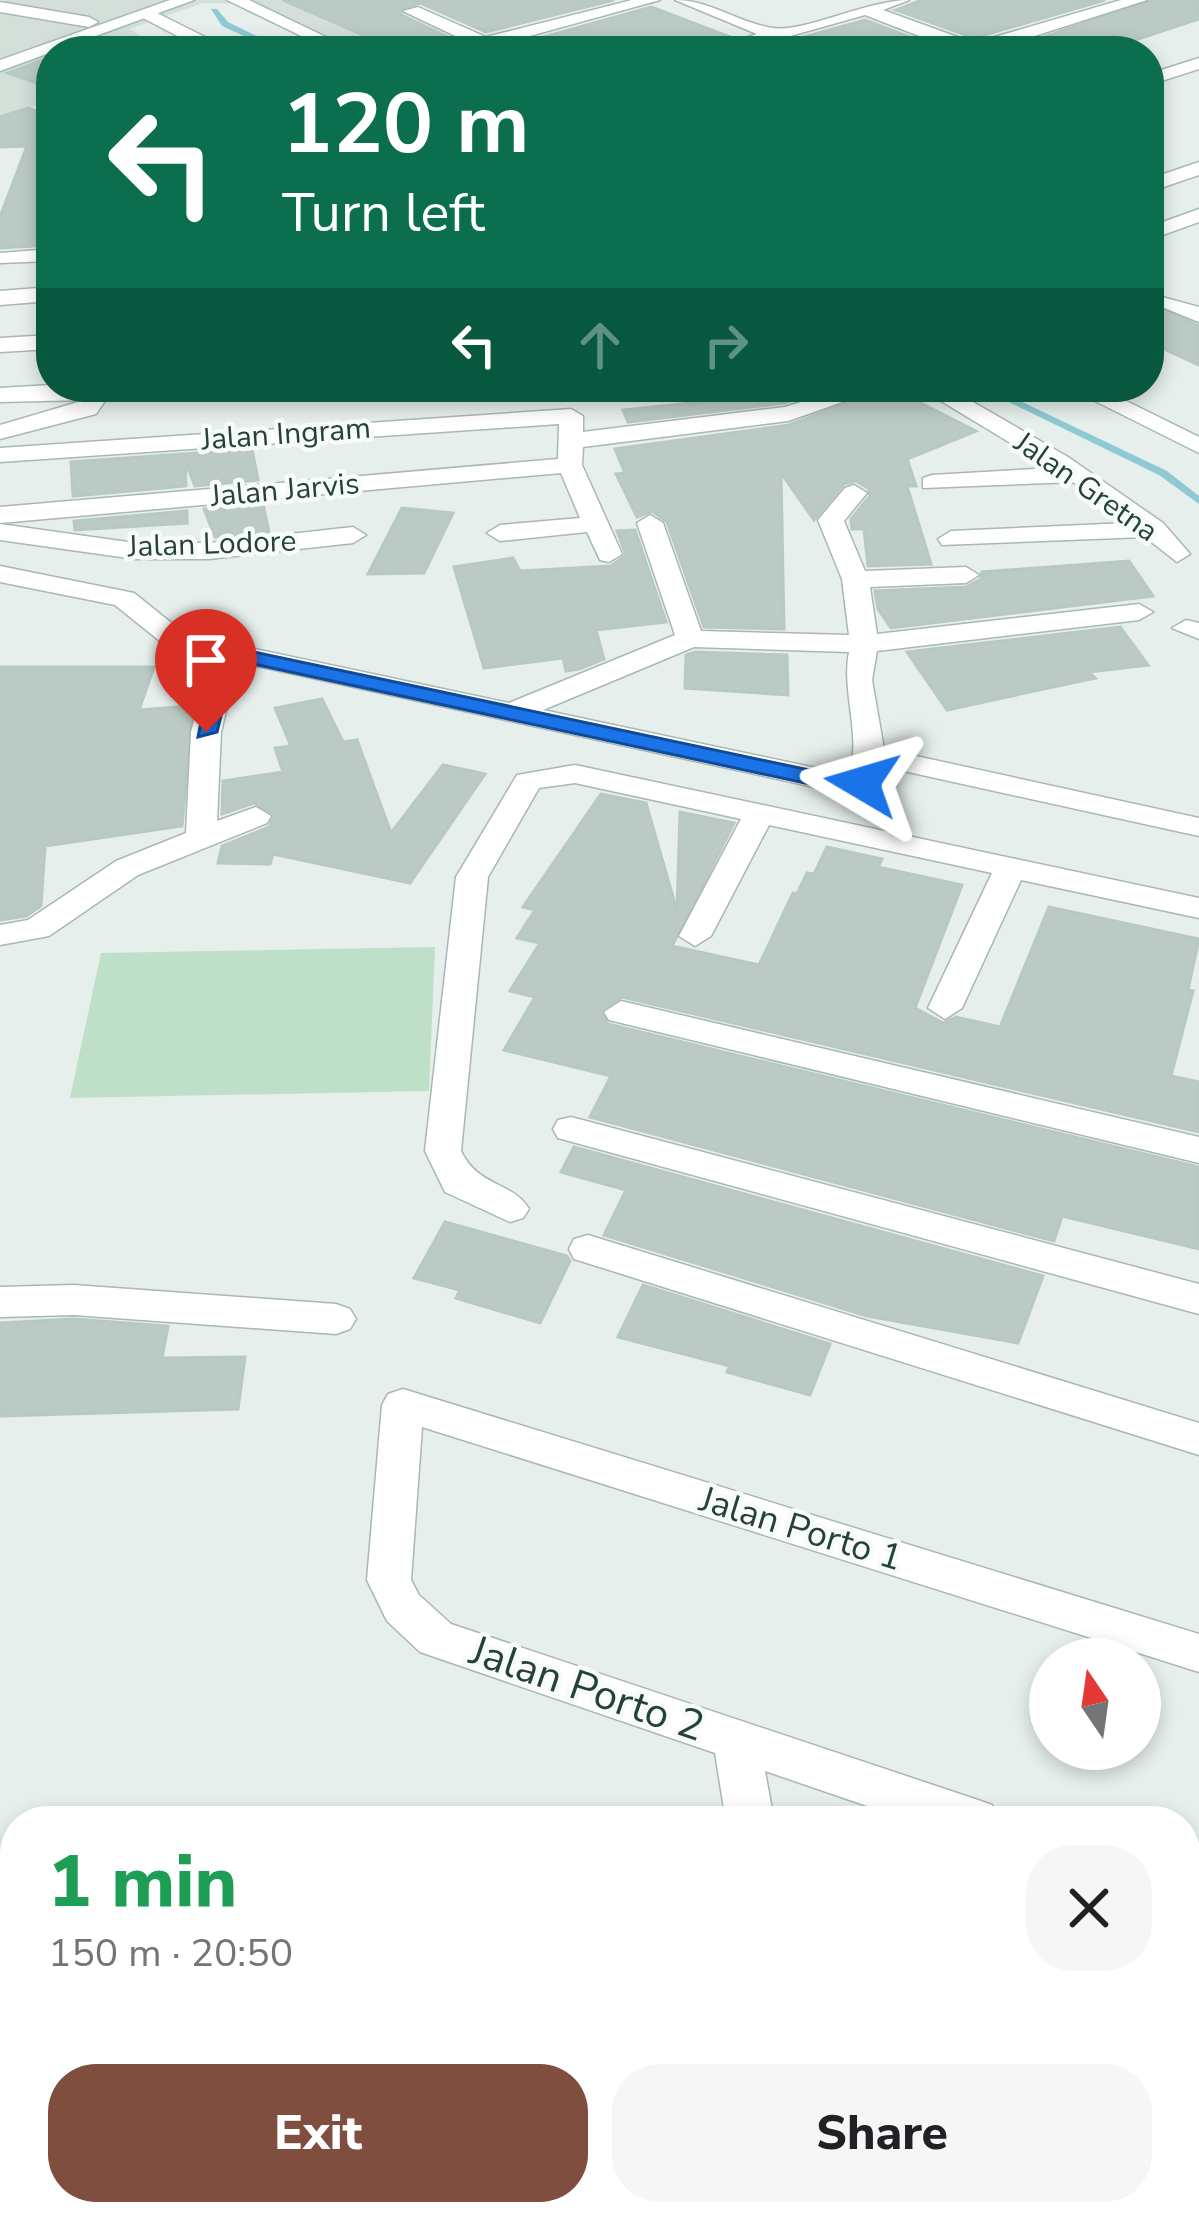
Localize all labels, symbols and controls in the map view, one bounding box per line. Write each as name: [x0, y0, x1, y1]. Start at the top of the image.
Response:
text: 120 m: [282, 67, 530, 182]
icon: left: [84, 84, 240, 240]
text: Turn left: [282, 176, 485, 250]
icon: left: [441, 312, 507, 378]
icon: ahead: [567, 312, 633, 378]
icon: right: [693, 312, 759, 378]
street label: Jalan Ingram: [199, 408, 372, 460]
street label: Jalan Gretna: [1005, 422, 1166, 552]
street label: Jalan Jarvis: [208, 463, 361, 517]
street label: Jalan Lodore: [126, 521, 297, 567]
pin: [155, 609, 257, 732]
icon: arrive: [173, 627, 239, 693]
position arrow: [799, 720, 925, 846]
street label: Jalan Porto 1: [693, 1475, 908, 1583]
street label: Jalan Porto 2: [461, 1622, 712, 1756]
north arrow: [1029, 1638, 1161, 1770]
map controls: [1029, 1638, 1161, 1770]
text: 1 min: [48, 1833, 237, 1931]
button: close: [1026, 1845, 1152, 1971]
text: 150 m · 20:50: [48, 1927, 293, 1980]
button: Exit: [48, 2064, 588, 2202]
button: Share: [612, 2064, 1152, 2202]

